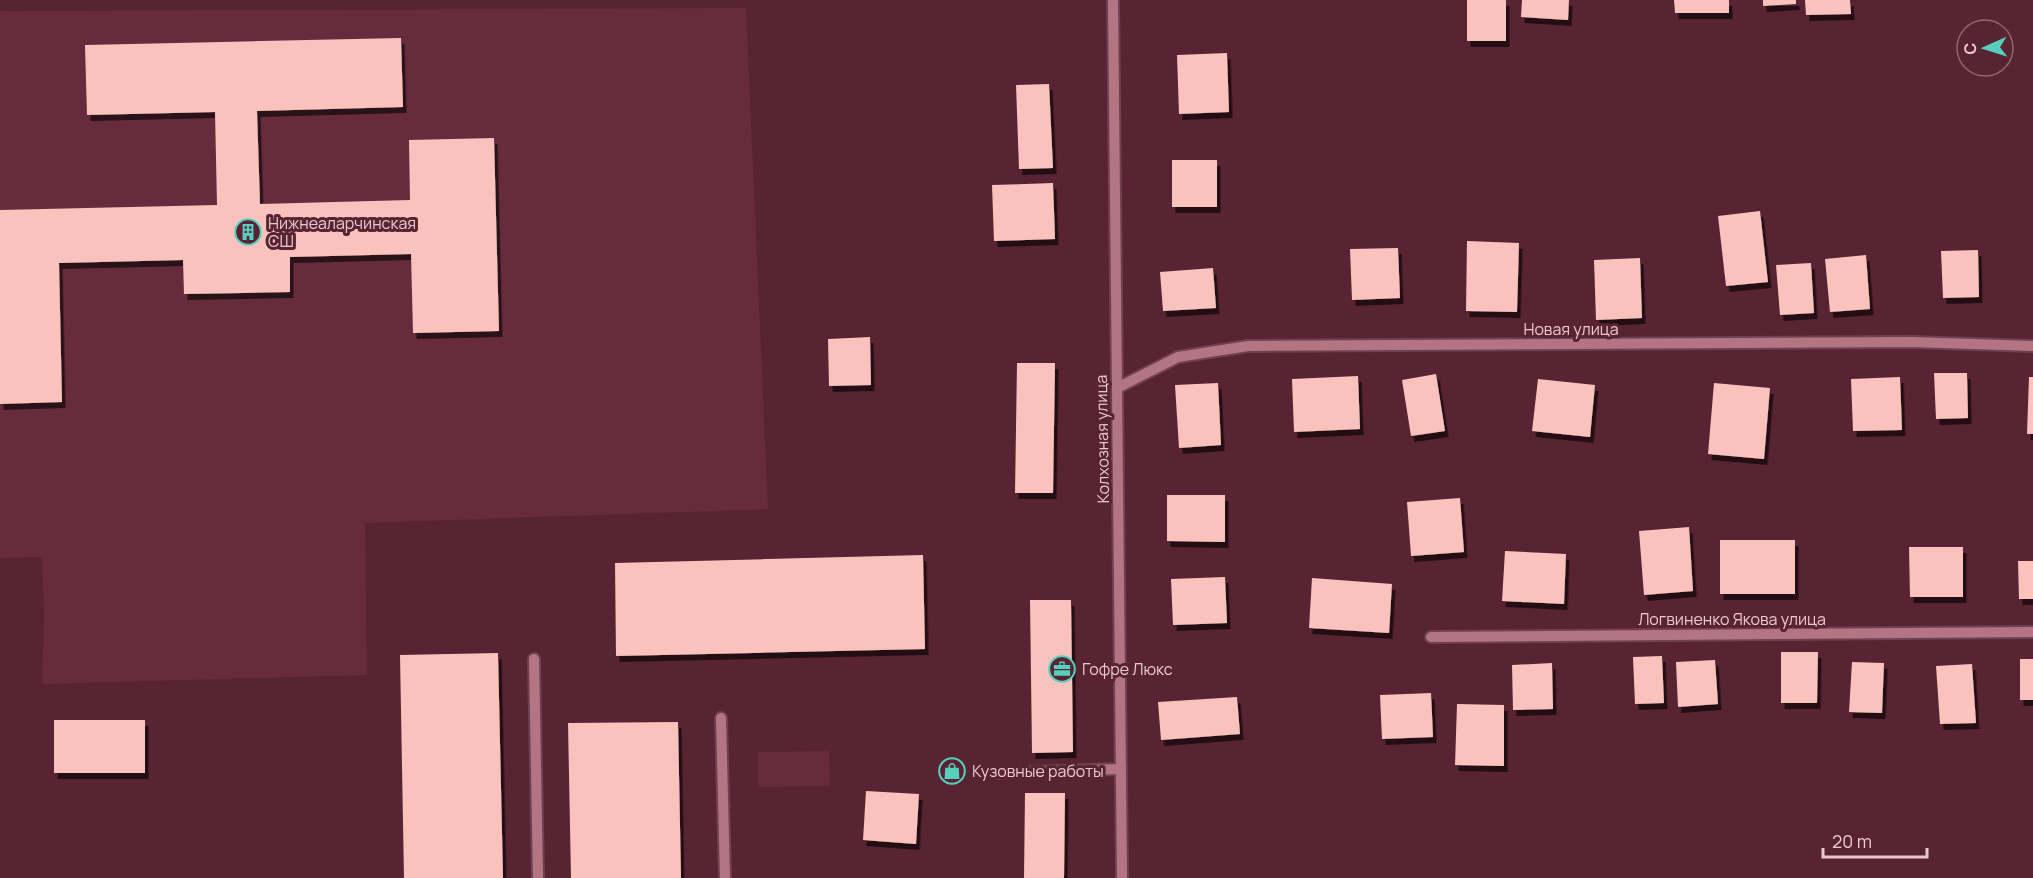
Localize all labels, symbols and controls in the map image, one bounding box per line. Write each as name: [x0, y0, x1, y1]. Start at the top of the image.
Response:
north arrow: [1955, 18, 2015, 78]
text: С: [1959, 42, 1981, 55]
place label: Нижнеаларчинская СШ: [268, 212, 416, 252]
building icon: Нижнеаларчинская СШ: [233, 217, 263, 247]
street label: Новая улица: [1523, 318, 1619, 340]
street label: Колхозная улица: [1090, 374, 1114, 504]
street label: Логвиненко Якова улица: [1638, 608, 1826, 630]
office icon: Гофре Люкс: [1047, 654, 1077, 684]
place label: Гофре Люкс: [1082, 658, 1173, 680]
shop icon: Кузовные работы: [937, 756, 967, 786]
place label: Кузовные работы: [972, 760, 1104, 782]
scale bar: [1823, 821, 1926, 859]
text: 20 m: [1832, 829, 1872, 853]

